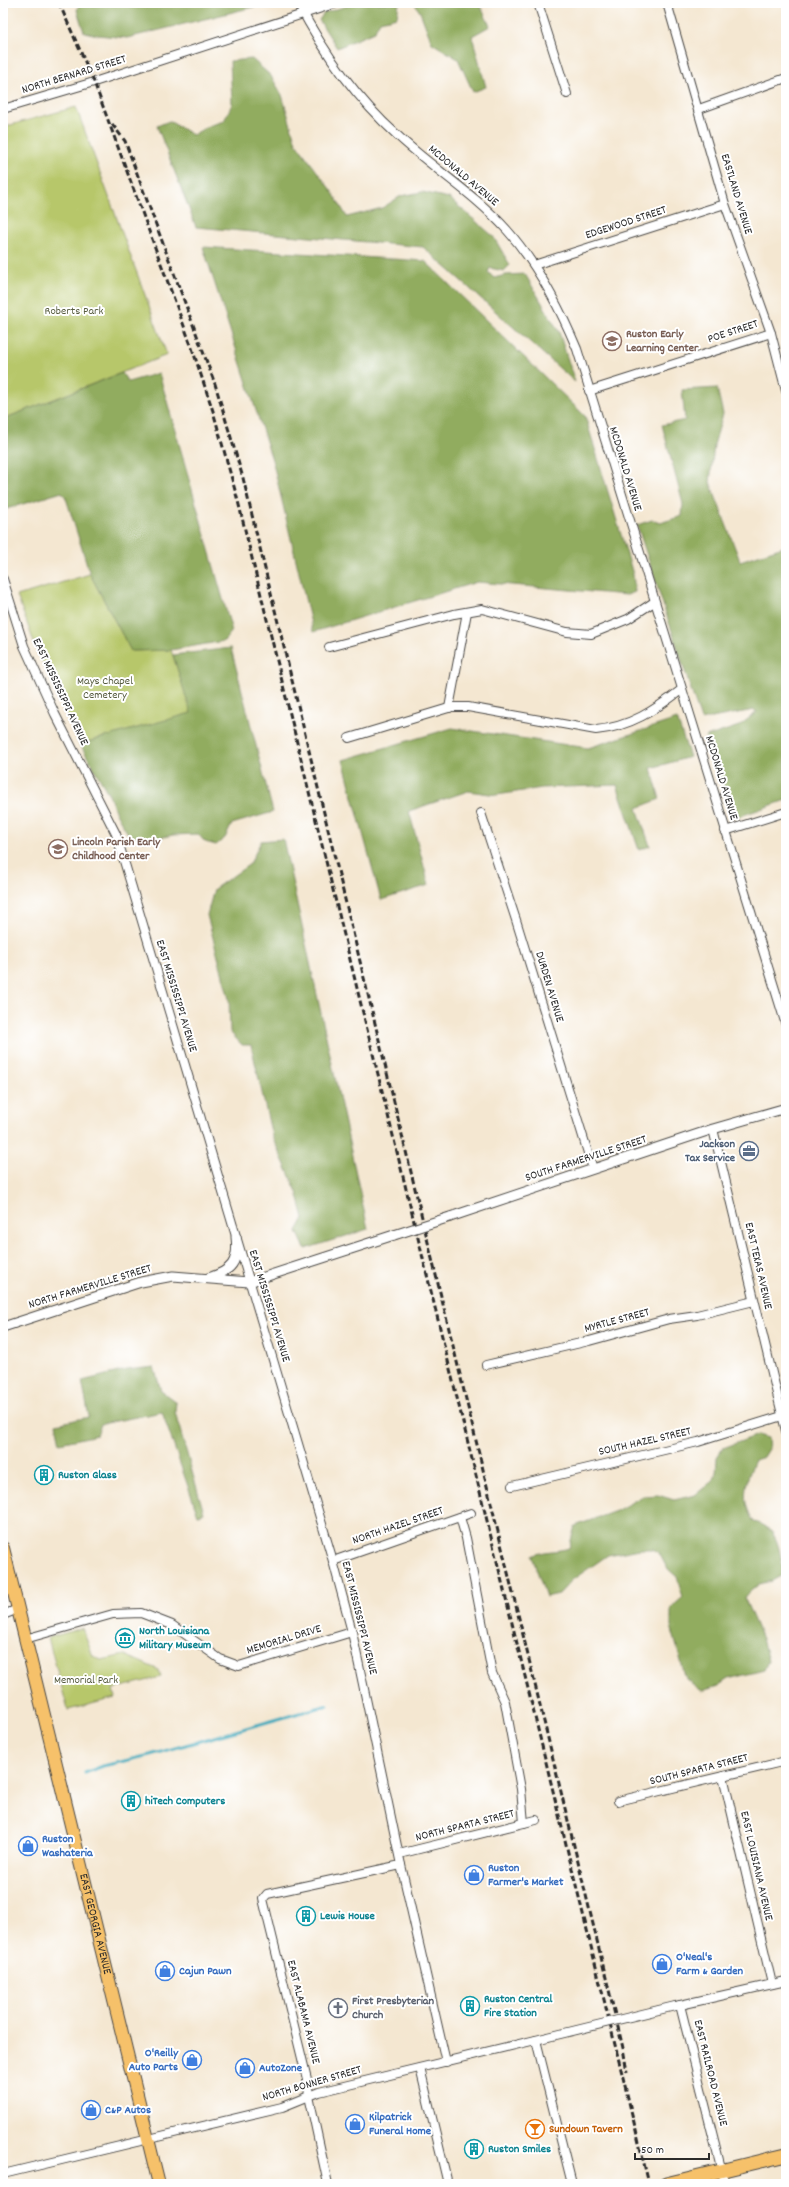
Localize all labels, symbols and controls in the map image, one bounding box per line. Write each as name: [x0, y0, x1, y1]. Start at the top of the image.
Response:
street label: NORTH BERNARD STREET: [20, 51, 128, 99]
street label: MCDONALD AVENUE: [424, 141, 502, 211]
street label: EASTLAND AVENUE: [716, 152, 756, 237]
street label: EDGEWOOD STREET: [583, 202, 669, 244]
park label: Roberts Park: [45, 303, 103, 320]
street label: POE STREET: [706, 316, 761, 348]
place label: Ruston Early Learning Center: [626, 326, 699, 357]
school or university icon: Ruston Early Learning Center: [601, 330, 623, 352]
street label: MCDONALD AVENUE: [604, 425, 646, 514]
street label: EAST MISSISSIPPI AVENUE: [28, 636, 93, 749]
park label: Mays Chapel Cemetery: [77, 673, 133, 704]
street label: MCDONALD AVENUE: [700, 734, 742, 823]
place label: Lincoln Parish Early Childhood Center: [72, 834, 161, 865]
school or university icon: Lincoln Parish Early Childhood Center: [47, 838, 69, 860]
street label: EAST MISSISSIPPI AVENUE: [151, 938, 201, 1055]
street label: DURDEN AVENUE: [530, 950, 568, 1025]
street label: SOUTH FARMERVILLE STREET: [523, 1131, 649, 1187]
place label: Jackson Tax Service: [685, 1136, 736, 1167]
office icon: Jackson Tax Service: [738, 1140, 760, 1162]
street label: EAST TEXAS AVENUE: [740, 1221, 776, 1312]
street label: EAST MISSISSIPPI AVENUE: [244, 1248, 294, 1365]
street label: NORTH FARMERVILLE STREET: [27, 1260, 154, 1314]
street label: MYRTLE STREET: [583, 1304, 652, 1338]
street label: SOUTH HAZEL STREET: [597, 1423, 693, 1461]
building icon: Ruston Glass: [33, 1464, 55, 1486]
place label: Ruston Glass: [58, 1467, 117, 1484]
street label: NORTH HAZEL STREET: [350, 1502, 446, 1550]
street label: EAST MISSISSIPPI AVENUE: [337, 1559, 381, 1677]
street label: MEMORIAL DRIVE: [245, 1620, 324, 1659]
place label: North Louisiana Military Museum: [139, 1623, 211, 1654]
museum icon: North Louisiana Military Museum: [114, 1627, 136, 1649]
park label: Memorial Park: [54, 1672, 118, 1689]
street label: SOUTH SPARTA STREET: [648, 1750, 750, 1790]
building icon: hiTech Computers: [120, 1790, 142, 1812]
place label: hiTech Computers: [145, 1793, 225, 1810]
street label: NORTH SPARTA STREET: [414, 1805, 516, 1846]
street label: EAST LOUISIANA AVENUE: [735, 1810, 777, 1923]
place label: Ruston Washateria: [42, 1831, 94, 1862]
shop icon: Ruston Washateria: [17, 1835, 39, 1857]
place label: Ruston Farmer's Market: [488, 1860, 564, 1891]
shop icon: Ruston Farmer's Market: [463, 1864, 485, 1886]
street label: EAST GEORGIA AVENUE: [75, 1872, 116, 1977]
building icon: Lewis House: [295, 1905, 317, 1927]
place label: Lewis House: [320, 1908, 376, 1925]
place label: O'Neal's Farm & Garden: [676, 1949, 744, 1980]
shop icon: O'Neal's Farm & Garden: [651, 1953, 673, 1975]
street label: EAST ALABAMA AVENUE: [282, 1958, 324, 2066]
shop icon: Cajun Pawn: [154, 1960, 176, 1982]
place label: Cajun Pawn: [179, 1963, 232, 1980]
place label: Ruston Central Fire Station: [484, 1991, 552, 2022]
place label: First Presbyterian Church: [352, 1993, 435, 2024]
building icon: Ruston Central Fire Station: [459, 1995, 481, 2017]
church icon: First Presbyterian Church: [327, 1997, 349, 2019]
street label: EAST RAILROAD AVENUE: [689, 2018, 732, 2128]
place label: O'Reilly Auto Parts: [129, 2045, 179, 2076]
shop icon: O'Reilly Auto Parts: [181, 2049, 203, 2071]
shop icon: AutoZone: [234, 2057, 256, 2079]
place label: AutoZone: [259, 2060, 303, 2077]
street label: NORTH BONNER STREET: [260, 2062, 364, 2106]
shop icon: C&P Autos: [80, 2099, 102, 2121]
place label: C&P Autos: [105, 2102, 151, 2119]
place label: Kilpatrick Funeral Home: [369, 2109, 432, 2140]
shop icon: Kilpatrick Funeral Home: [344, 2113, 366, 2135]
bar icon: Sundown Tavern: [524, 2118, 546, 2140]
place label: Sundown Tavern: [549, 2121, 623, 2138]
scale bar: [635, 2135, 709, 2161]
building icon: Ruston Smiles: [463, 2138, 485, 2160]
place label: Ruston Smiles: [488, 2141, 551, 2158]
text: 50 m: [641, 2142, 664, 2159]

